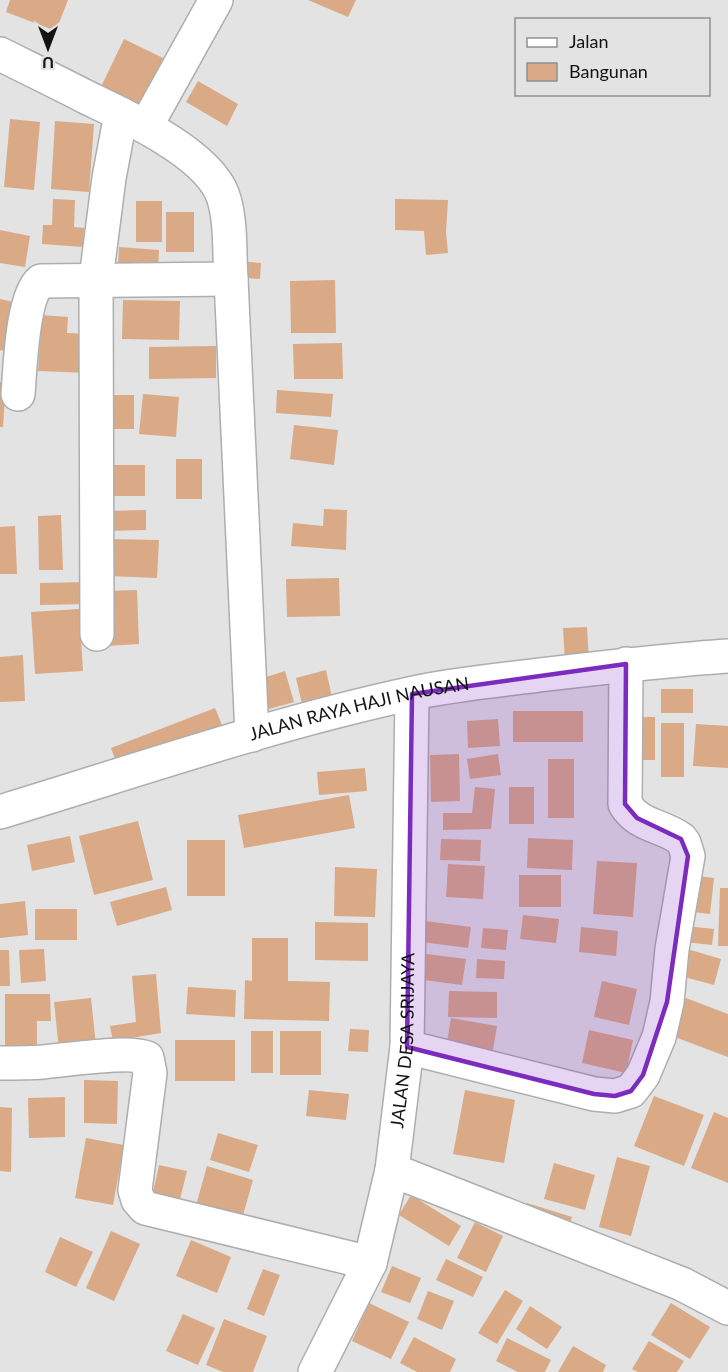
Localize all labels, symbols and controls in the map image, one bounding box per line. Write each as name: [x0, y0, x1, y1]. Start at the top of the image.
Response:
north arrow: [18, 18, 78, 78]
legend: [515, 18, 710, 96]
text: Jalan: [569, 30, 608, 52]
text: U: [42, 54, 54, 73]
text: Bangunan: [569, 60, 648, 82]
street label: JALAN RAYA HAJI NAUSAN: [246, 672, 470, 745]
street label: JALAN DESA SRIJAYA: [385, 952, 418, 1129]

